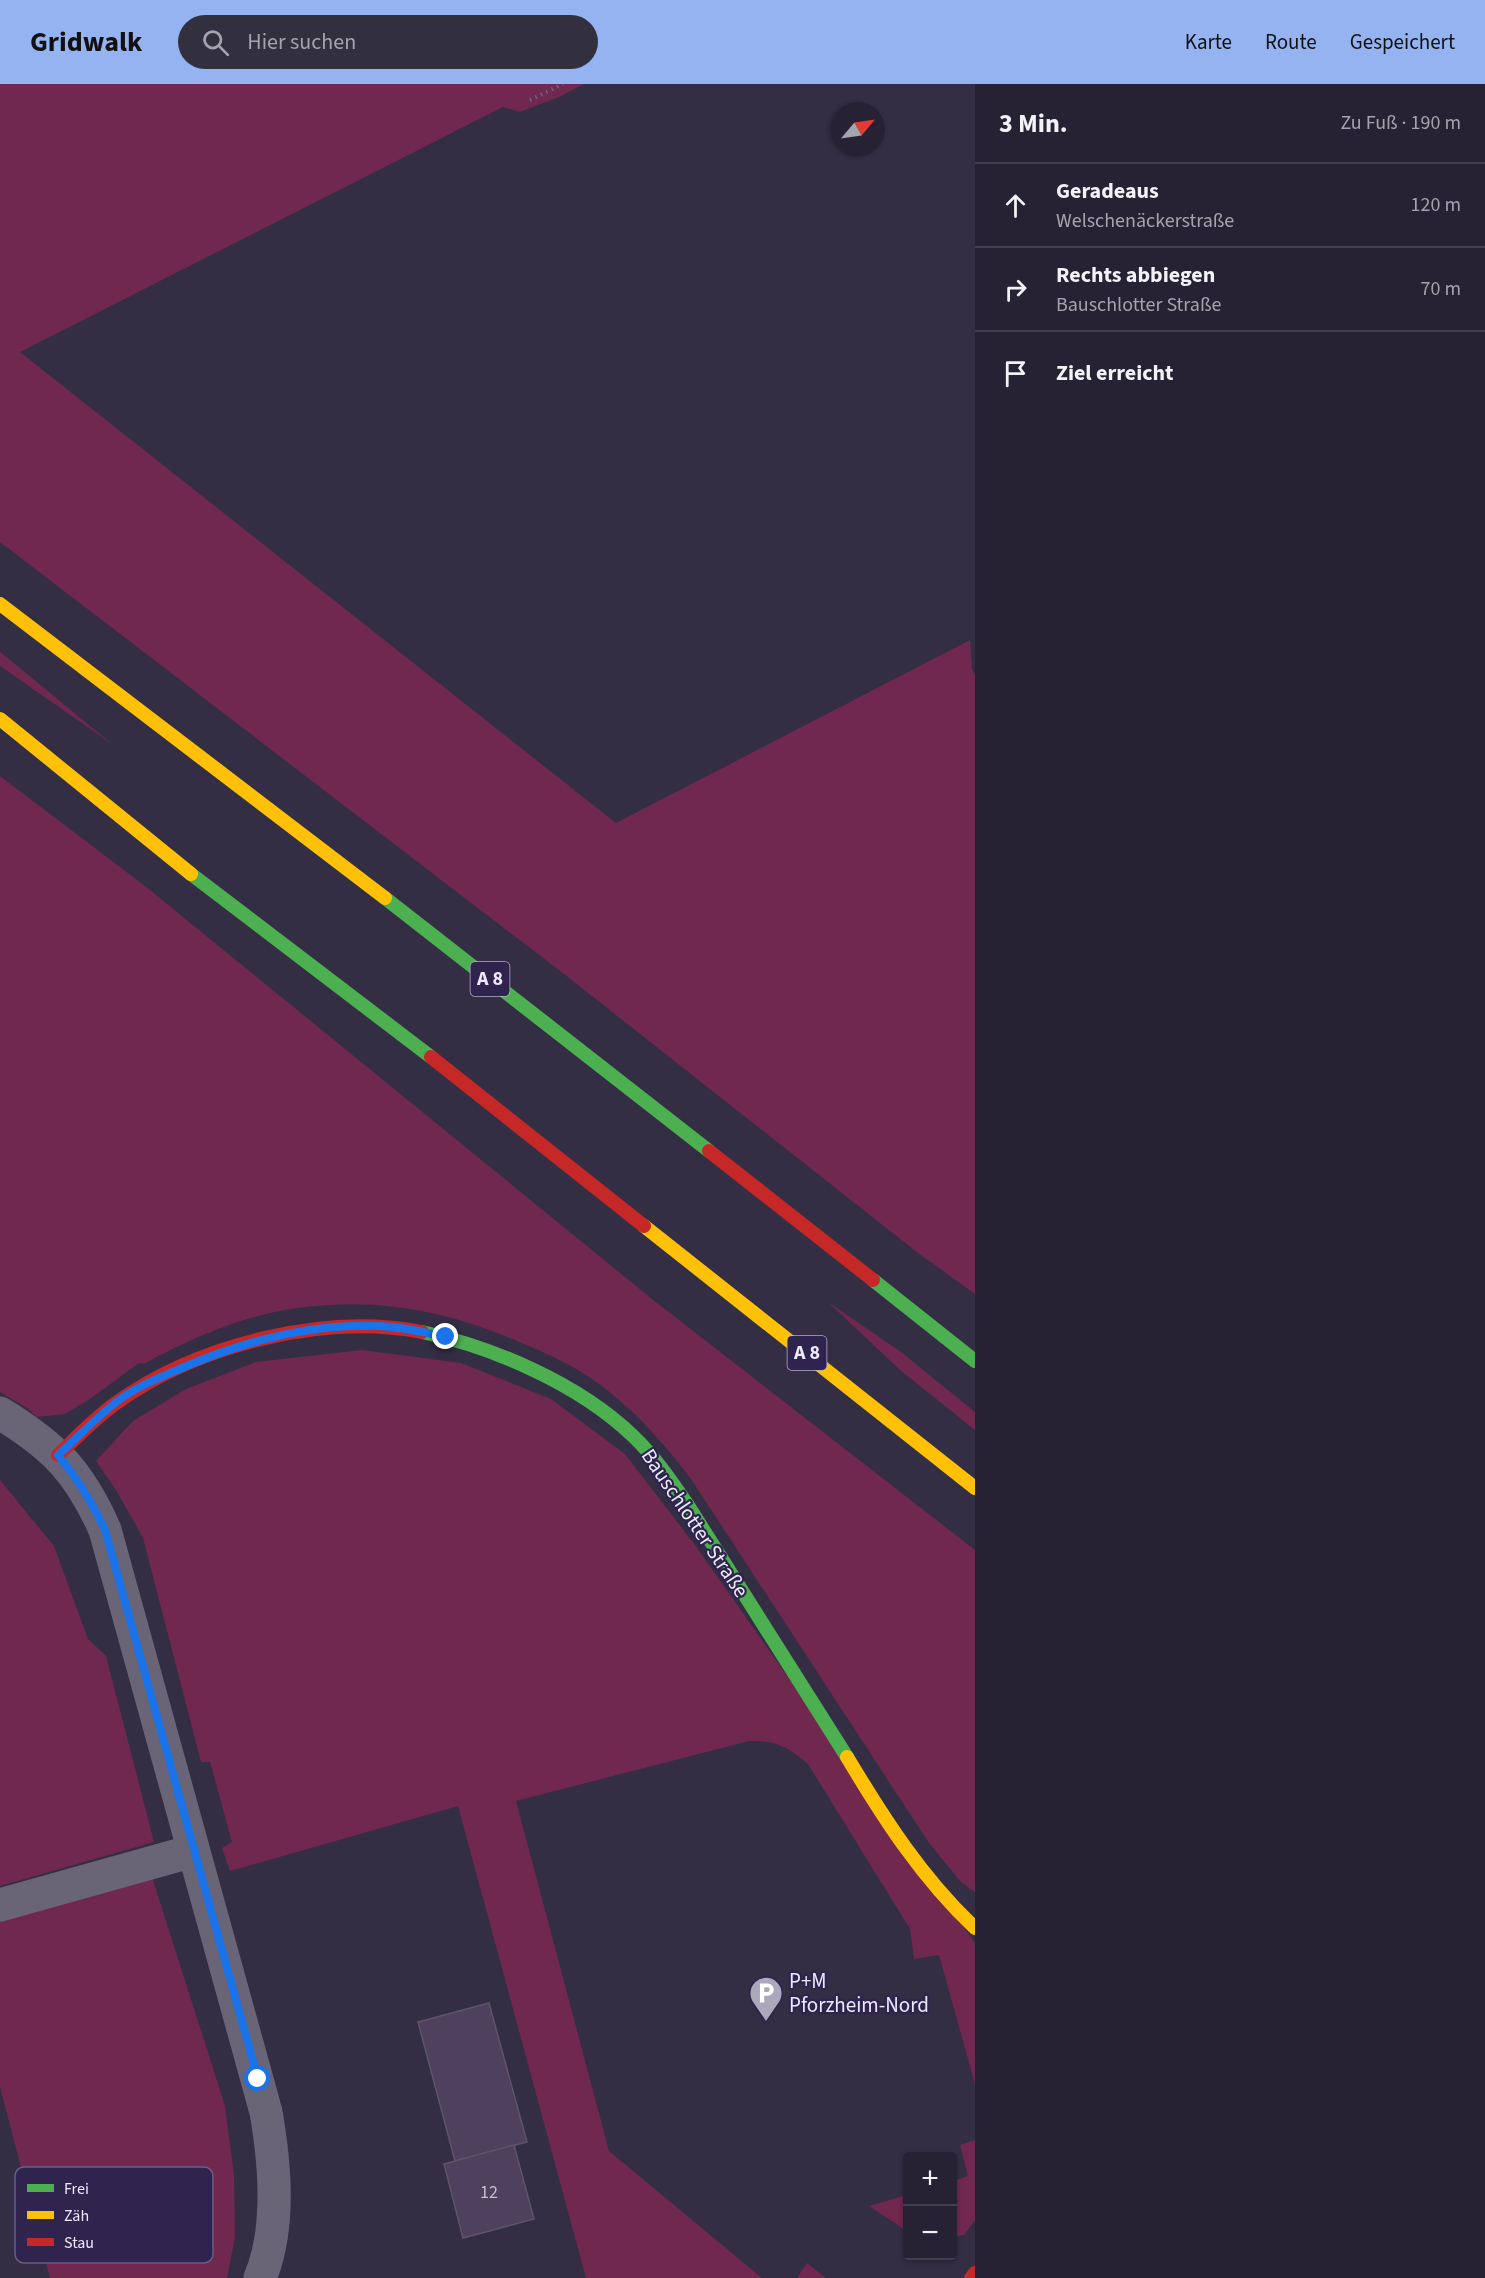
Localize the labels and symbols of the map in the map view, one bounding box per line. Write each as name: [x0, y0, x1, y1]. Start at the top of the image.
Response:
north arrow: [831, 102, 885, 156]
road number: A 8: [470, 962, 510, 996]
route end: [432, 1323, 458, 1349]
road number: A 8: [788, 1336, 826, 1370]
street label: Bauschlotter Straße: [634, 1443, 756, 1603]
place label: P+M Pforzheim-Nord: [789, 1966, 929, 2020]
parking icon: P+M Pforzheim-Nord: [748, 1975, 784, 2022]
route start: [244, 2065, 270, 2091]
legend: [15, 2167, 213, 2263]
text: Frei: [64, 2178, 89, 2200]
house number: 12: [480, 2180, 498, 2205]
text: Zäh: [64, 2205, 89, 2227]
text: Stau: [64, 2232, 94, 2254]

